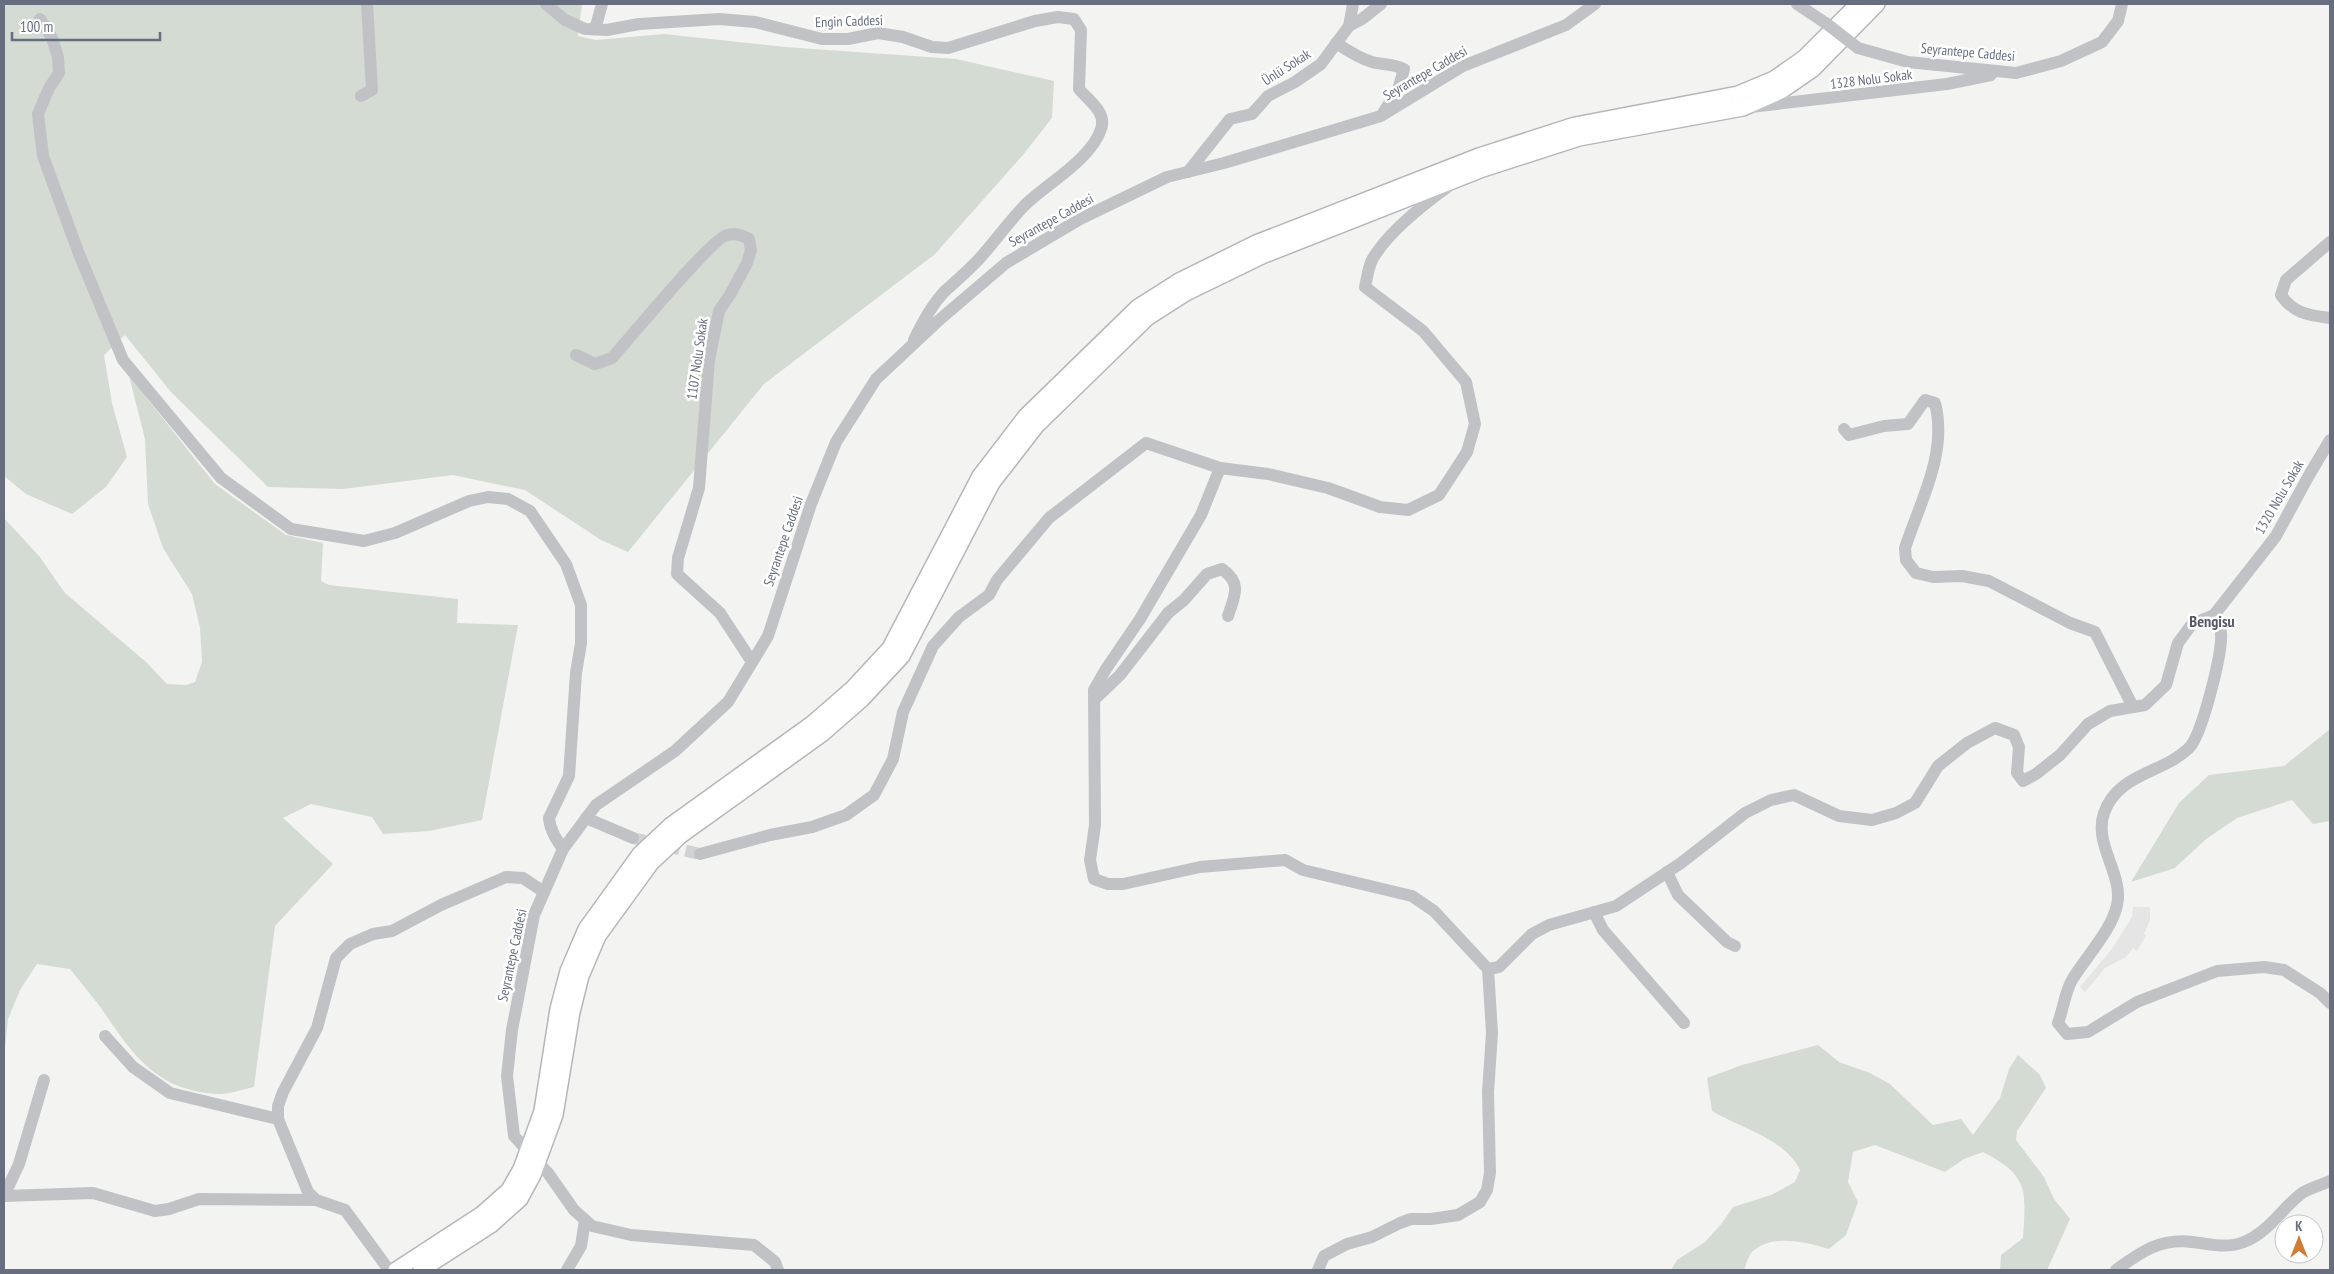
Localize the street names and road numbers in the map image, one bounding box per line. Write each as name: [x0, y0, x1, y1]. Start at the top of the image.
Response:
street label: Engin Caddesi: [815, 11, 883, 31]
street label: Seyrantepe Caddesi: [1920, 39, 2016, 65]
street label: Seyrantepe Caddesi: [1380, 42, 1470, 104]
street label: Ünlü Sokak: [1258, 44, 1314, 89]
street label: 1328 Nolu Sokak: [1829, 65, 1914, 93]
street label: Seyrantepe Caddesi: [1005, 189, 1097, 251]
street label: 1107 Nolu Sokak: [682, 317, 712, 401]
street label: 1320 Nolu Sokak: [2251, 456, 2308, 537]
street label: Seyrantepe Caddesi: [759, 494, 807, 588]
street label: Seyrantepe Caddesi: [493, 907, 531, 1003]

